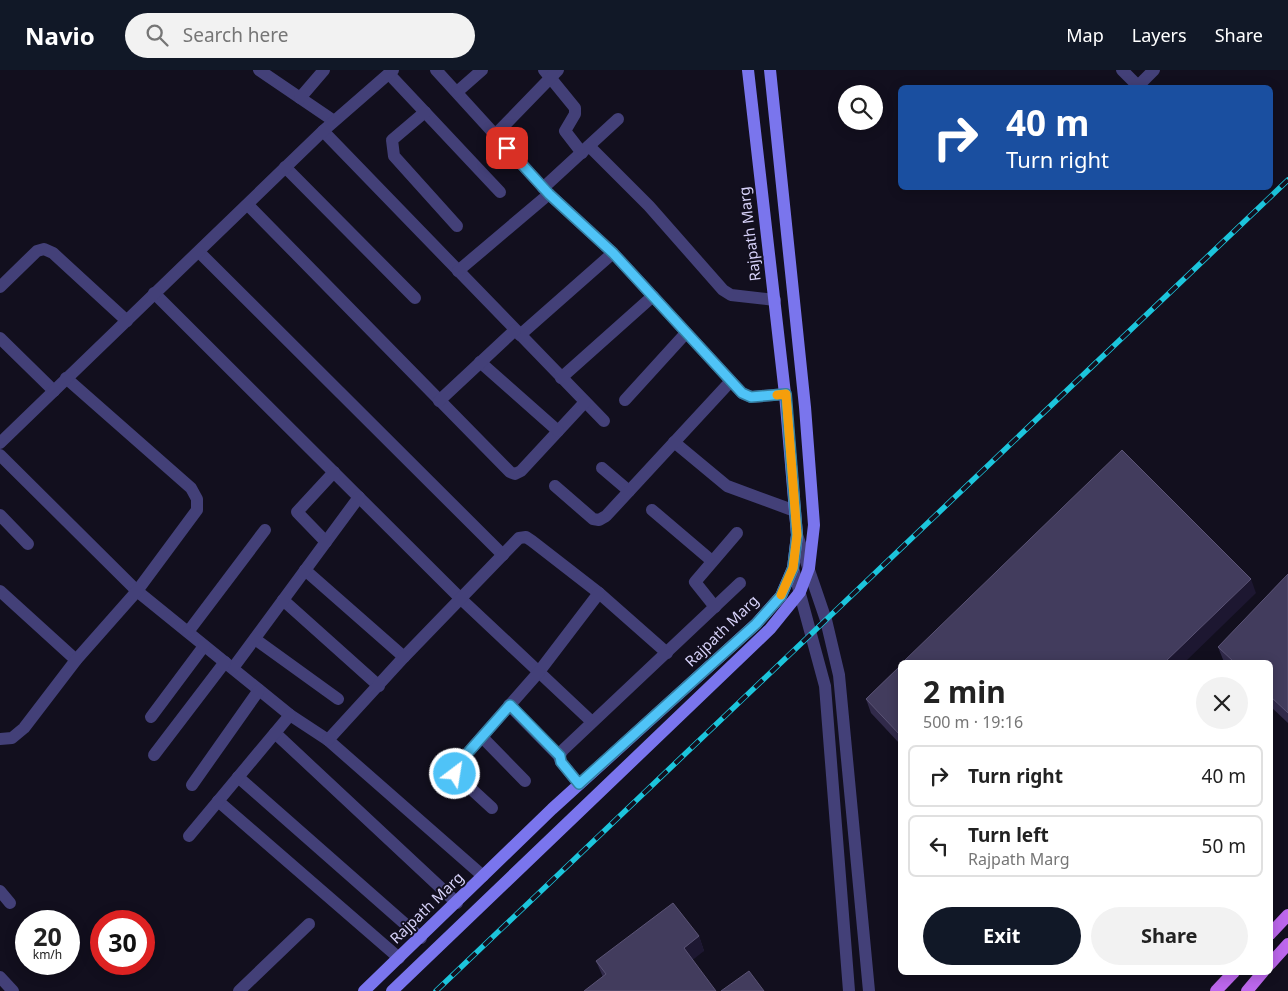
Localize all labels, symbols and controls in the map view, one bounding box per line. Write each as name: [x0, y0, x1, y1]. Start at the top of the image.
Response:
search box: [125, 13, 475, 58]
text: Navio: [25, 19, 95, 52]
icon: search: [143, 21, 171, 49]
text: Search here: [183, 22, 289, 48]
text: Map: [1066, 23, 1104, 47]
text: Layers: [1132, 23, 1187, 47]
text: Share: [1215, 23, 1263, 47]
map controls: [838, 85, 883, 130]
button: search: [838, 85, 883, 130]
text: 40 m: [1006, 99, 1089, 146]
icon: right: [923, 105, 988, 170]
pin: [486, 127, 528, 169]
icon: arrive: [493, 134, 521, 162]
text: Turn right: [1006, 144, 1109, 174]
street label: Rajpath Marg: [733, 186, 765, 283]
street label: Rajpath Marg: [680, 590, 762, 671]
text: 2 min: [923, 671, 1006, 712]
button: close: [1196, 677, 1248, 729]
text: 500 m · 19:16: [923, 711, 1023, 733]
position arrow: [428, 747, 480, 799]
icon: right: [925, 762, 953, 790]
text: Turn right: [968, 763, 1063, 789]
text: 40 m: [1202, 763, 1246, 789]
text: Turn left: [968, 822, 1049, 848]
icon: left: [925, 832, 953, 860]
text: 50 m: [1202, 833, 1246, 859]
text: Rajpath Marg: [968, 848, 1069, 870]
street label: Rajpath Marg: [385, 867, 467, 948]
button: Exit: [923, 907, 1081, 965]
button: Share: [1091, 907, 1248, 965]
speed limit sign: 30: [90, 910, 155, 975]
text: 20: [33, 919, 62, 953]
text: km/h: [33, 946, 62, 963]

